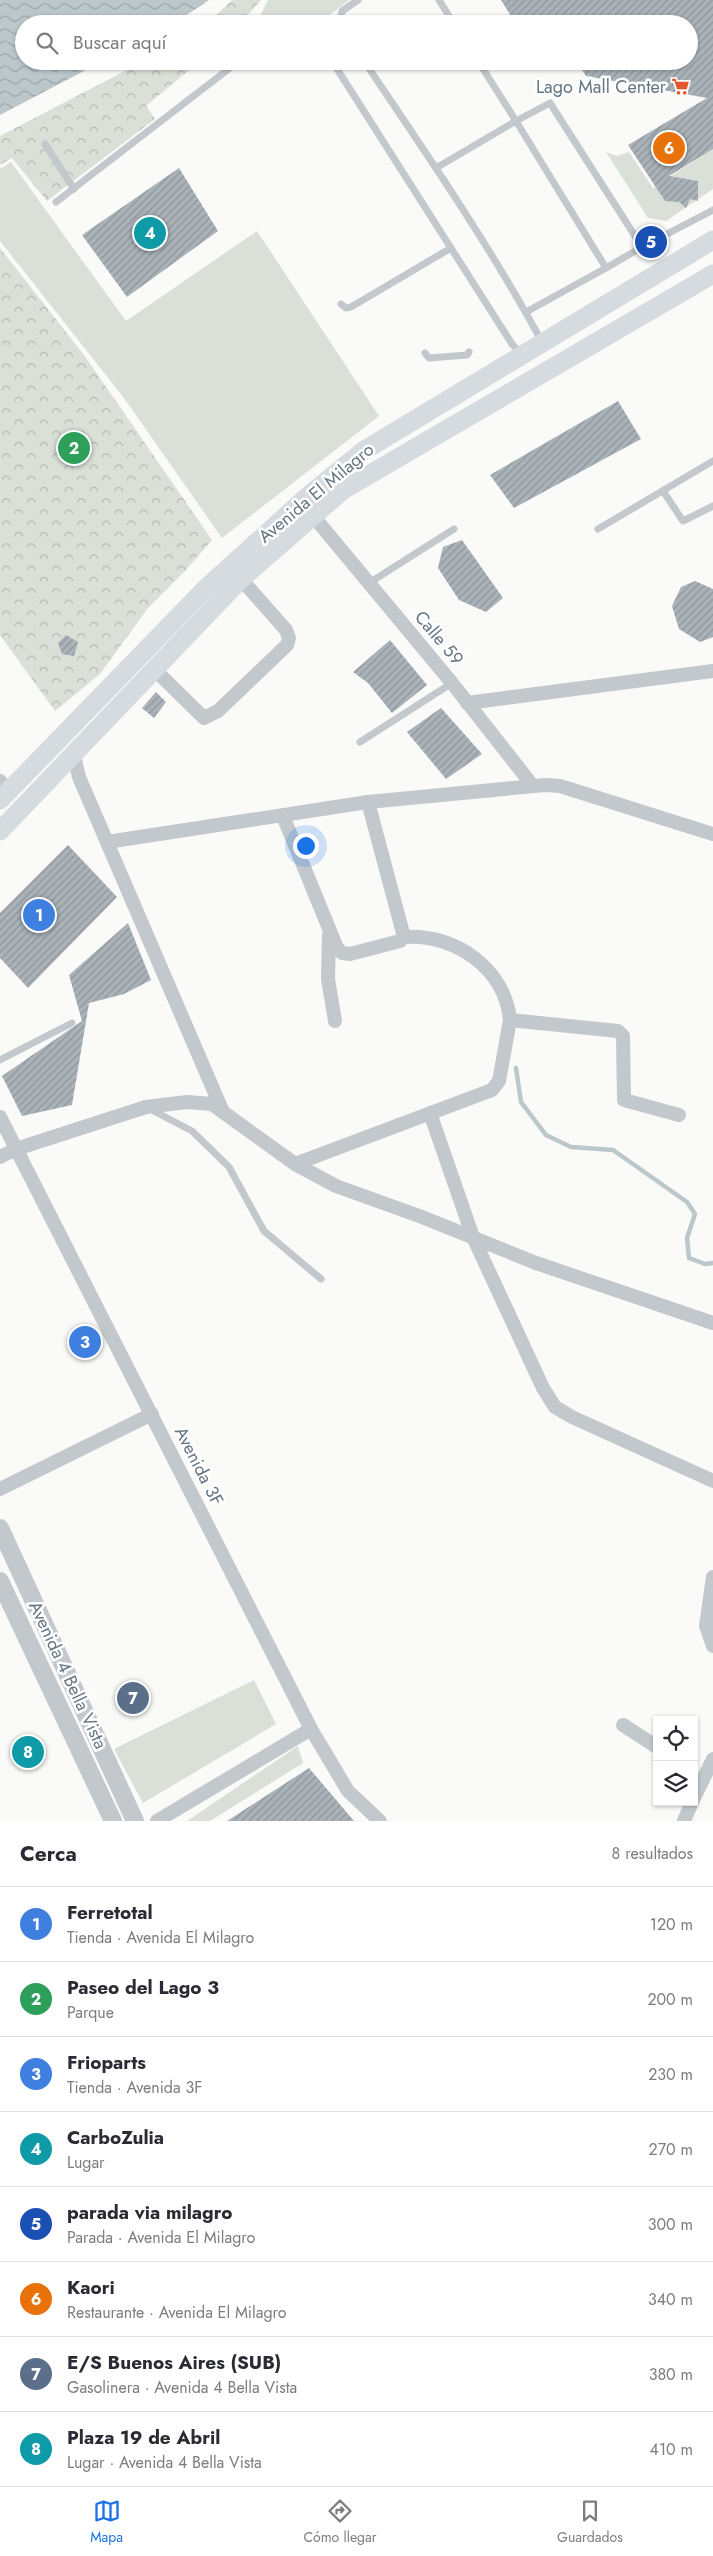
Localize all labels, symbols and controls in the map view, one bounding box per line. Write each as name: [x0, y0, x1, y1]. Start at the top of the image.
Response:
search box: [15, 15, 698, 70]
icon: search: [33, 29, 61, 57]
text: Buscar aquí: [73, 29, 167, 56]
place label: Lago Mall Center: [536, 74, 667, 100]
supermarket icon: Lago Mall Center: [670, 77, 690, 97]
pin: 6: [653, 129, 685, 167]
pin: 4: [134, 214, 166, 252]
pin: 5: [635, 223, 667, 261]
pin: 2: [58, 429, 90, 467]
street label: Avenida El Milagro: [253, 437, 380, 549]
street label: Calle 59: [408, 605, 470, 671]
your location: [293, 833, 319, 859]
pin: 1: [23, 896, 55, 934]
pin: 3: [69, 1323, 101, 1361]
street label: Avenida 3F: [168, 1422, 230, 1510]
street label: Avenida 4 Bella Vista: [22, 1597, 114, 1753]
pin: 7: [117, 1679, 149, 1717]
map controls: [653, 1716, 698, 1806]
button: locate: [653, 1716, 698, 1761]
pin: 8: [12, 1733, 44, 1771]
button: layers: [653, 1761, 698, 1806]
text: Cerca: [20, 1839, 77, 1869]
text: 8 resultados: [612, 1842, 693, 1865]
text: Ferretotal: [67, 1899, 153, 1926]
text: 1: [32, 1913, 40, 1936]
text: 120 m: [650, 1913, 693, 1936]
text: Tienda · Avenida El Milagro: [67, 1926, 254, 1949]
text: Paseo del Lago 3: [67, 1974, 219, 2001]
text: 2: [31, 1988, 41, 2011]
text: 200 m: [647, 1988, 693, 2011]
text: Parque: [67, 2001, 114, 2024]
text: Frioparts: [67, 2049, 146, 2076]
text: 3: [31, 2063, 41, 2086]
text: 230 m: [648, 2063, 693, 2086]
text: Tienda · Avenida 3F: [67, 2076, 202, 2099]
text: CarboZulia: [67, 2124, 164, 2151]
text: 4: [30, 2138, 42, 2161]
text: 270 m: [649, 2138, 693, 2161]
text: Lugar: [67, 2151, 105, 2174]
text: parada via milagro: [67, 2199, 232, 2226]
text: 5: [31, 2213, 41, 2236]
text: 300 m: [648, 2213, 693, 2236]
text: Parada · Avenida El Milagro: [67, 2226, 255, 2249]
text: Kaori: [67, 2274, 115, 2301]
text: 6: [31, 2288, 41, 2311]
text: 340 m: [648, 2288, 693, 2311]
text: Restaurante · Avenida El Milagro: [67, 2301, 287, 2324]
text: E/S Buenos Aires (SUB): [67, 2349, 281, 2376]
text: 7: [31, 2363, 41, 2386]
text: 380 m: [649, 2363, 693, 2386]
text: Gasolinera · Avenida 4 Bella Vista: [67, 2376, 297, 2399]
text: Plaza 19 de Abril: [67, 2424, 220, 2451]
text: 8: [31, 2438, 41, 2461]
text: 410 m: [650, 2438, 693, 2461]
text: Lugar · Avenida 4 Bella Vista: [67, 2451, 262, 2474]
tab: Mapa: [90, 2497, 123, 2547]
tab: Cómo llegar: [303, 2497, 377, 2547]
tab: Guardados: [557, 2497, 623, 2547]

